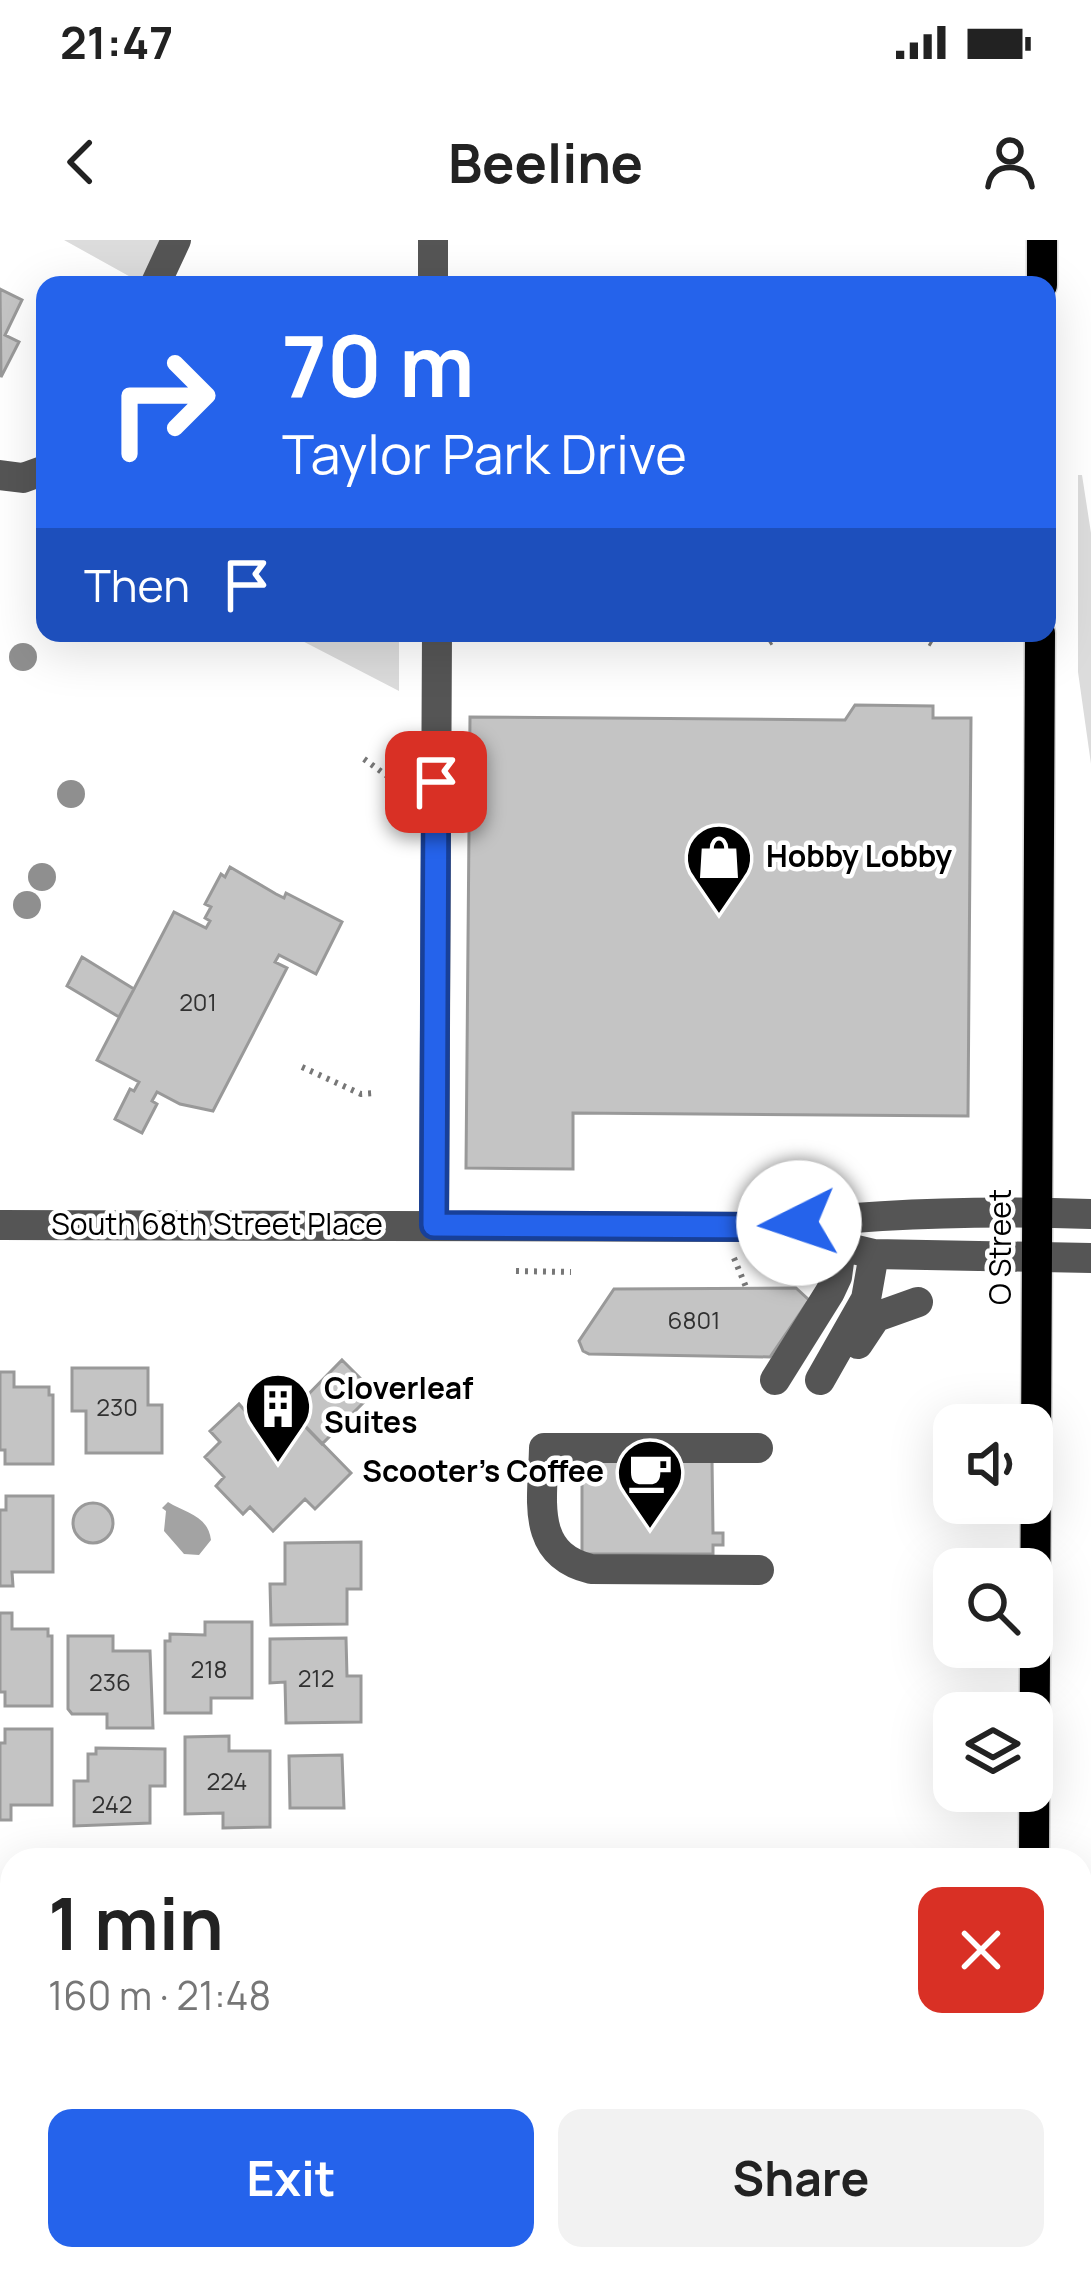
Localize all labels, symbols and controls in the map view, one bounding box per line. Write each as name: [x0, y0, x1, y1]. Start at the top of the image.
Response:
text: 21:47: [60, 11, 173, 73]
text: Beeline: [448, 125, 643, 199]
icon: back: [48, 129, 114, 195]
icon: person: [977, 129, 1043, 195]
text: 70 m: [282, 307, 474, 422]
icon: right: [84, 324, 240, 480]
text: Taylor Park Drive: [282, 416, 687, 490]
icon: arrive: [214, 552, 280, 618]
text: Then: [84, 554, 190, 616]
pin: [385, 731, 487, 833]
icon: arrive: [403, 749, 469, 815]
shop icon: Hobby Lobby: [684, 822, 754, 916]
place label: Hobby Lobby: [766, 835, 952, 876]
house number: 201: [179, 985, 217, 1018]
position arrow: [736, 1160, 862, 1286]
street label: O Street: [979, 1189, 1020, 1305]
street label: South 68th Street Place: [51, 1203, 383, 1244]
house number: 6801: [668, 1303, 720, 1336]
place label: Cloverleaf Suites: [324, 1367, 474, 1442]
building icon: Cloverleaf Suites: [243, 1371, 313, 1465]
house number: 230: [96, 1390, 138, 1423]
map controls: [933, 1404, 1053, 1812]
button: sound: [933, 1404, 1053, 1524]
cafe icon: Scooter's Coffee: [615, 1437, 685, 1531]
place label: Scooter's Coffee: [362, 1450, 604, 1491]
button: search: [933, 1548, 1053, 1668]
house number: 218: [191, 1652, 227, 1685]
house number: 212: [298, 1661, 334, 1694]
house number: 236: [89, 1665, 131, 1698]
button: layers: [933, 1692, 1053, 1812]
house number: 224: [206, 1764, 248, 1797]
house number: 242: [91, 1787, 133, 1820]
text: 1 min: [48, 1873, 224, 1972]
button: close: [918, 1887, 1044, 2013]
text: 160 m · 21:48: [48, 1968, 271, 2022]
button: Exit: [48, 2109, 534, 2247]
button: Share: [558, 2109, 1044, 2247]

